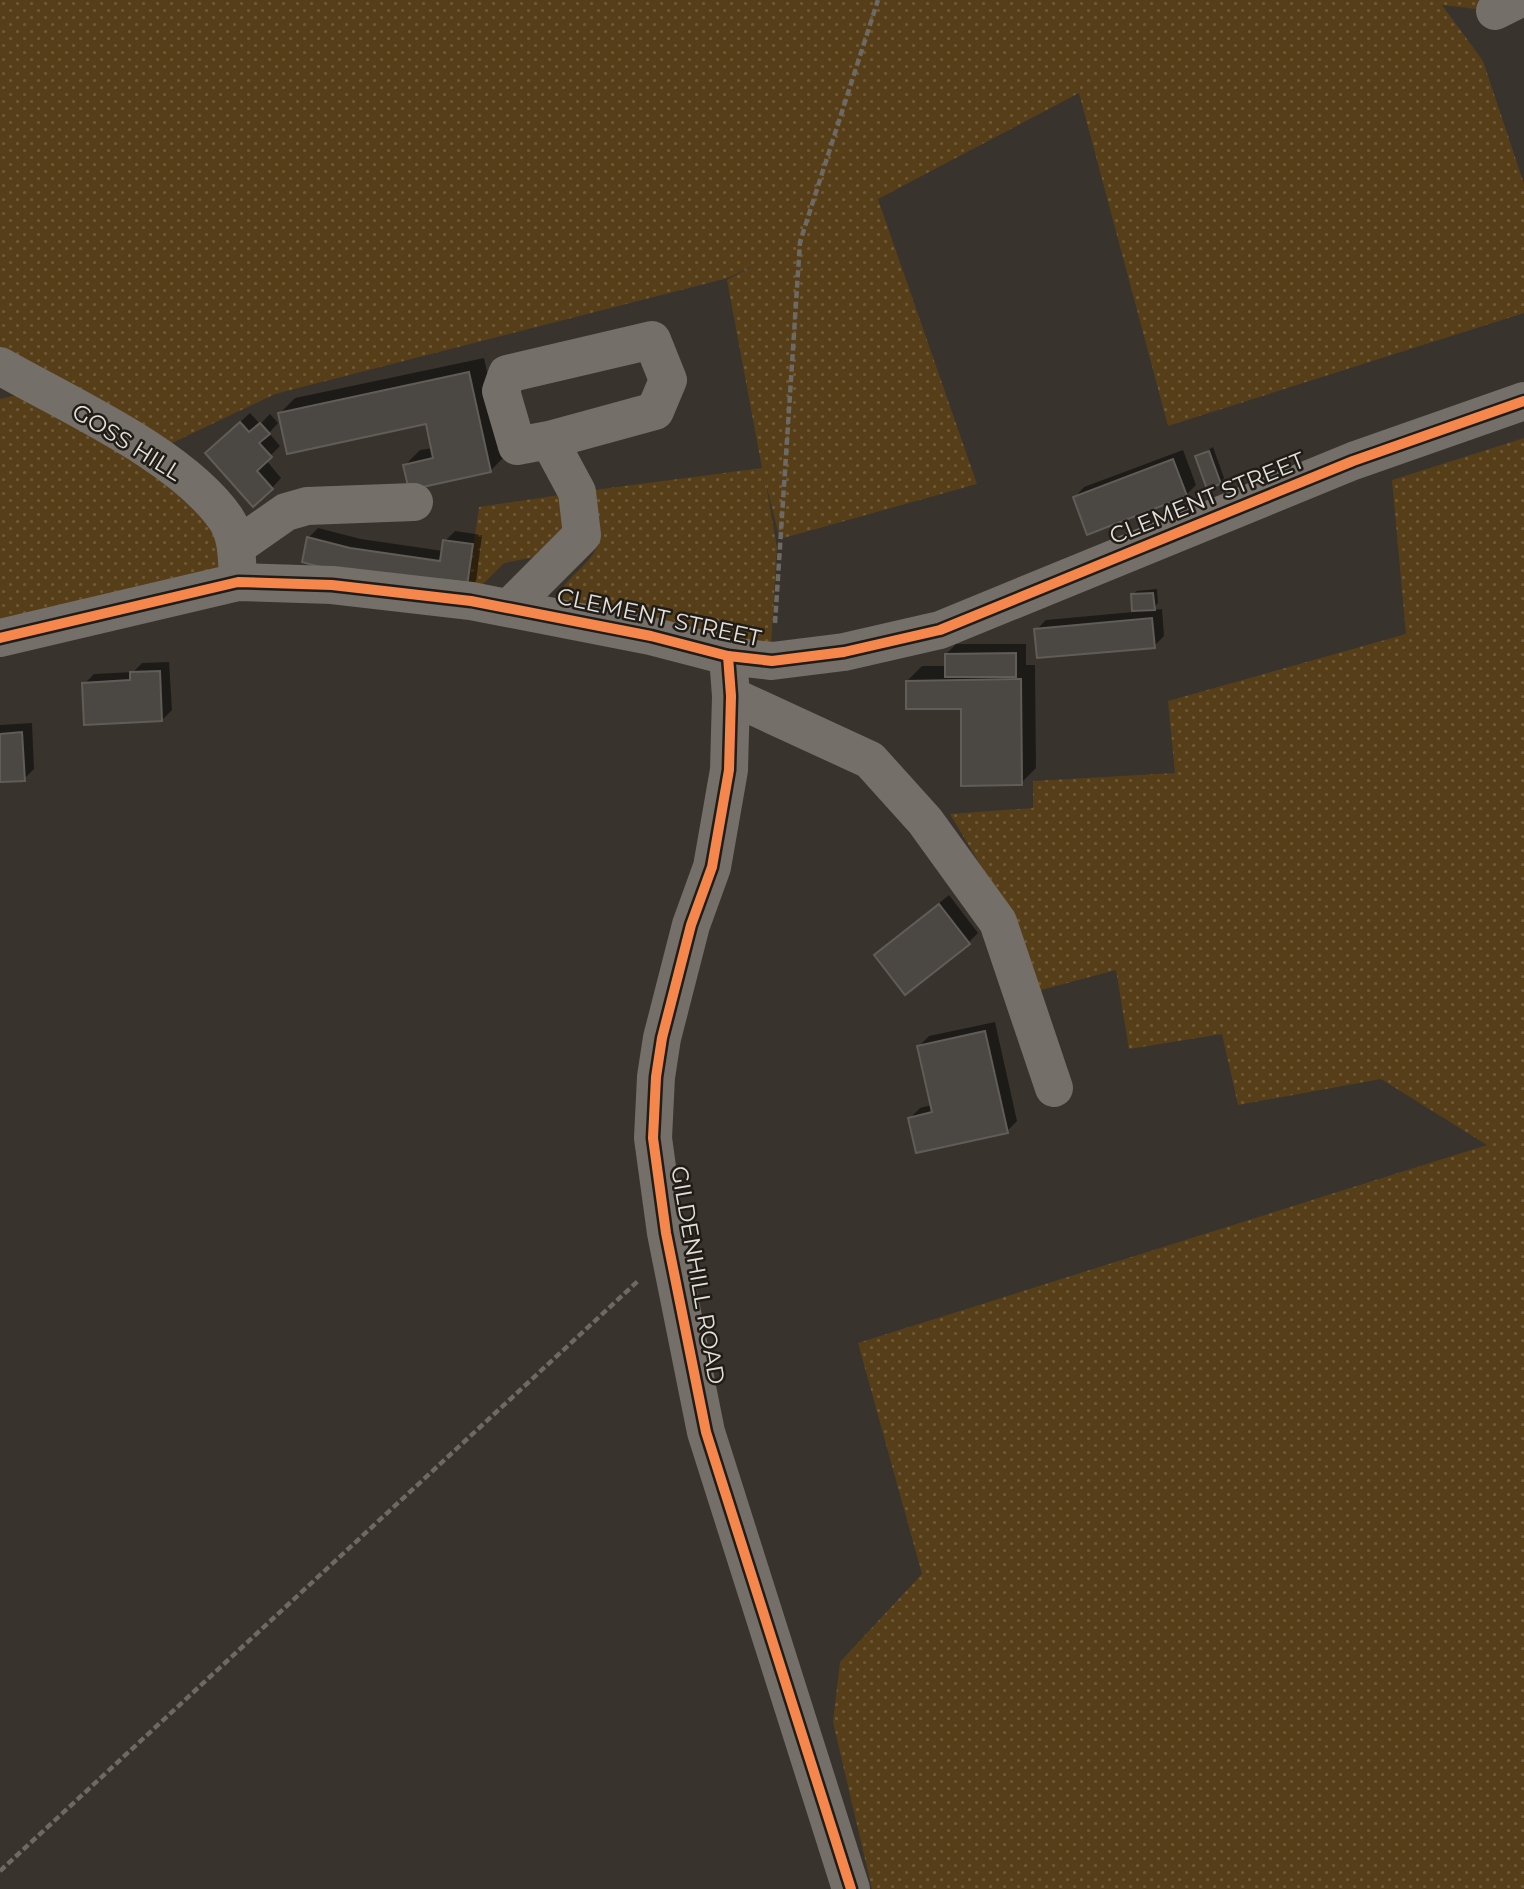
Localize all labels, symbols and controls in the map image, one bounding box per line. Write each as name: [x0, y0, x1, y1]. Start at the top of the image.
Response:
street label: GOSS HILL: [67, 397, 187, 487]
street label: CLEMENT STREET: [1105, 446, 1310, 550]
street label: CLEMENT STREET: [554, 582, 765, 653]
street label: GILDENHILL ROAD: [665, 1164, 731, 1386]

